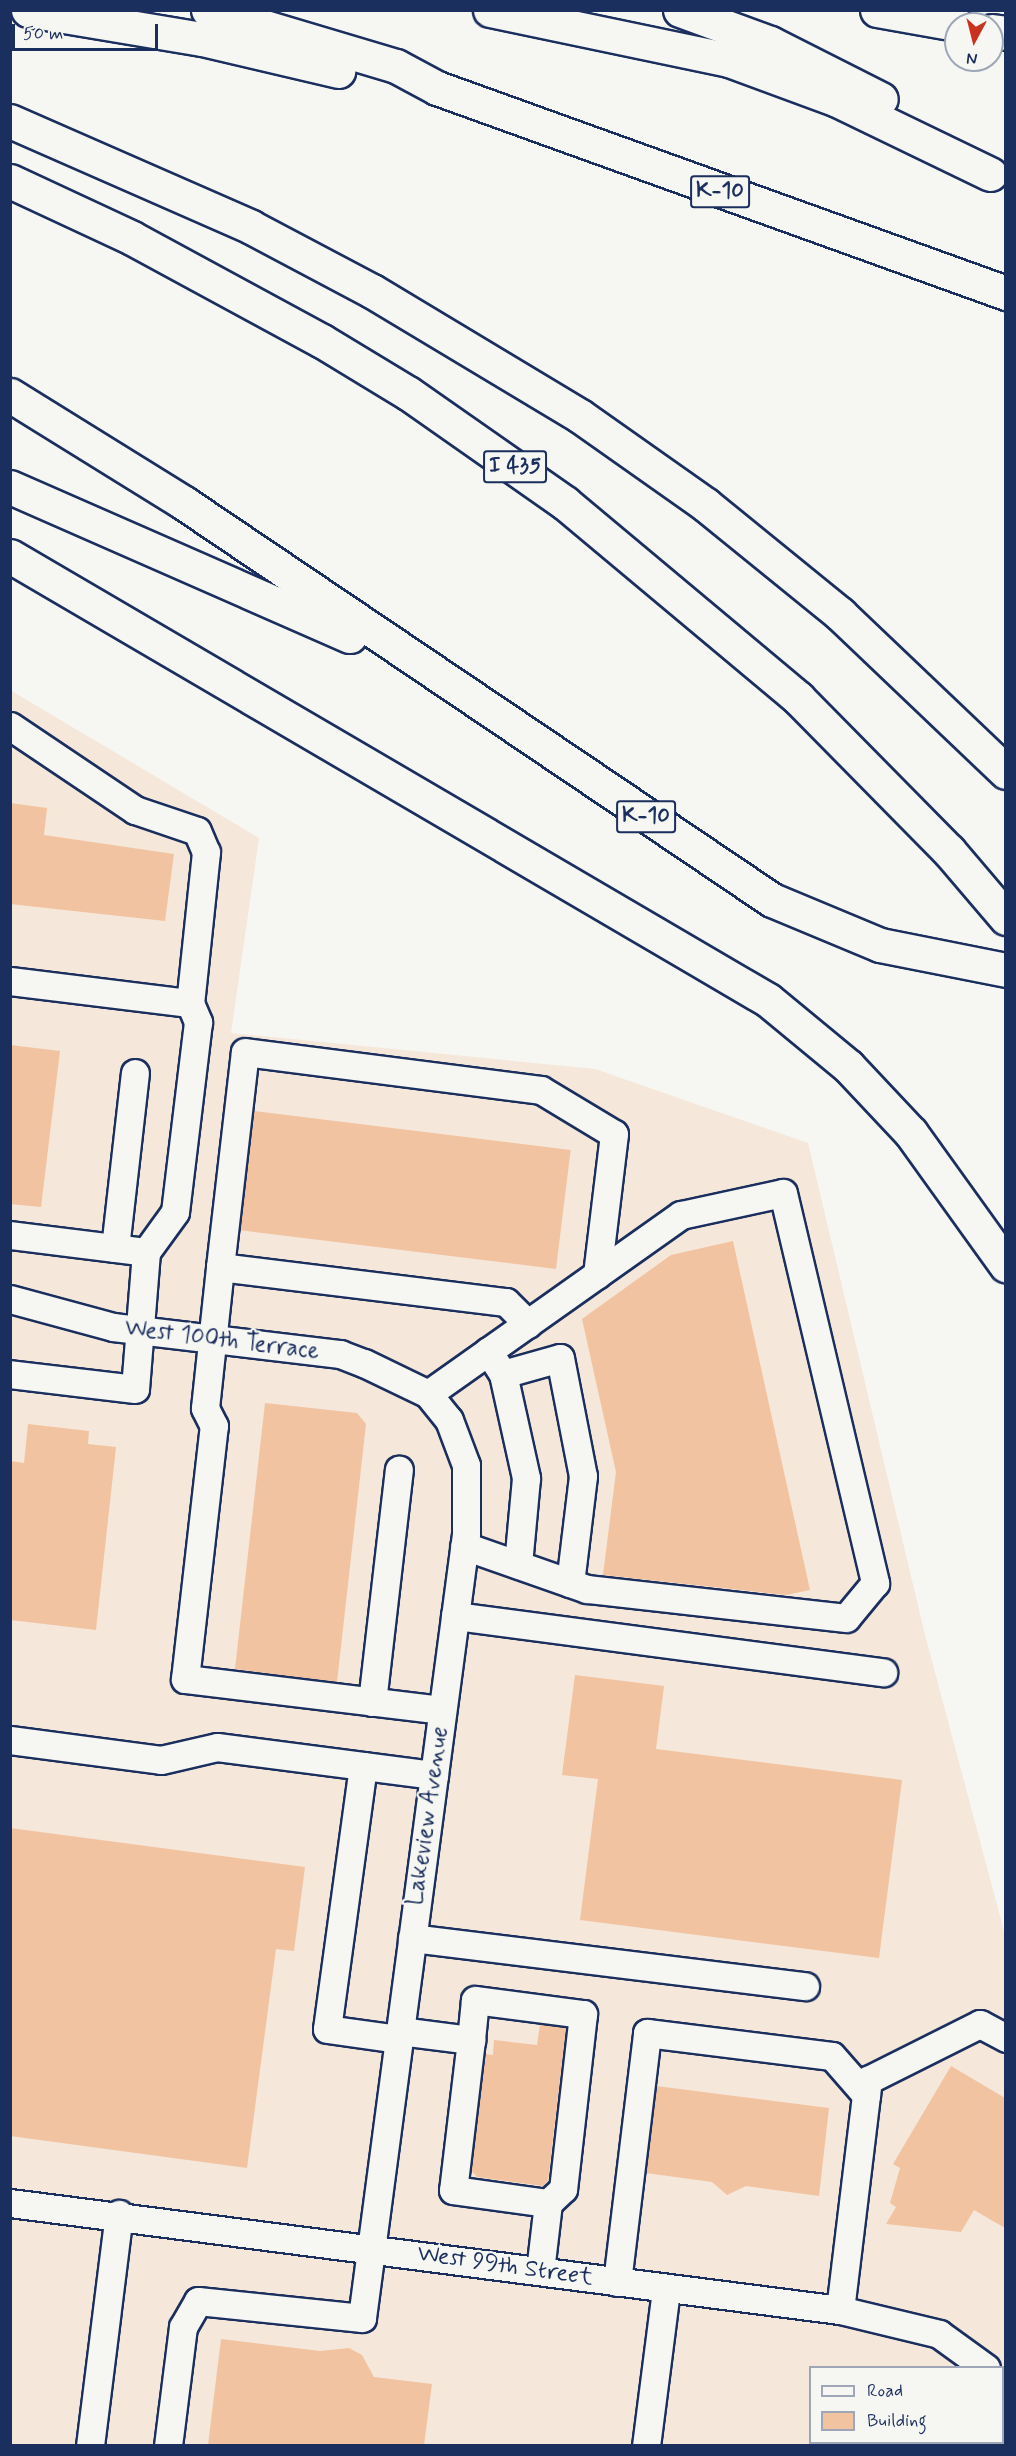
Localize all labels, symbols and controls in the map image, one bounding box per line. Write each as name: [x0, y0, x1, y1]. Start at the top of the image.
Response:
scale bar: [15, 12, 160, 50]
north arrow: [944, 12, 1004, 72]
text: 50 m: [23, 22, 63, 46]
text: N: [965, 47, 979, 69]
road number: K-10: [690, 173, 750, 211]
road number: I 435: [482, 448, 548, 486]
road number: K-10: [616, 798, 676, 836]
street label: West 100th Terrace: [123, 1314, 321, 1366]
street label: Lakeview Avenue: [401, 1726, 455, 1906]
street label: West 99th Street: [415, 2239, 595, 2293]
legend: [809, 2366, 1004, 2444]
text: Road: [867, 2379, 903, 2403]
text: Building: [867, 2409, 927, 2433]

